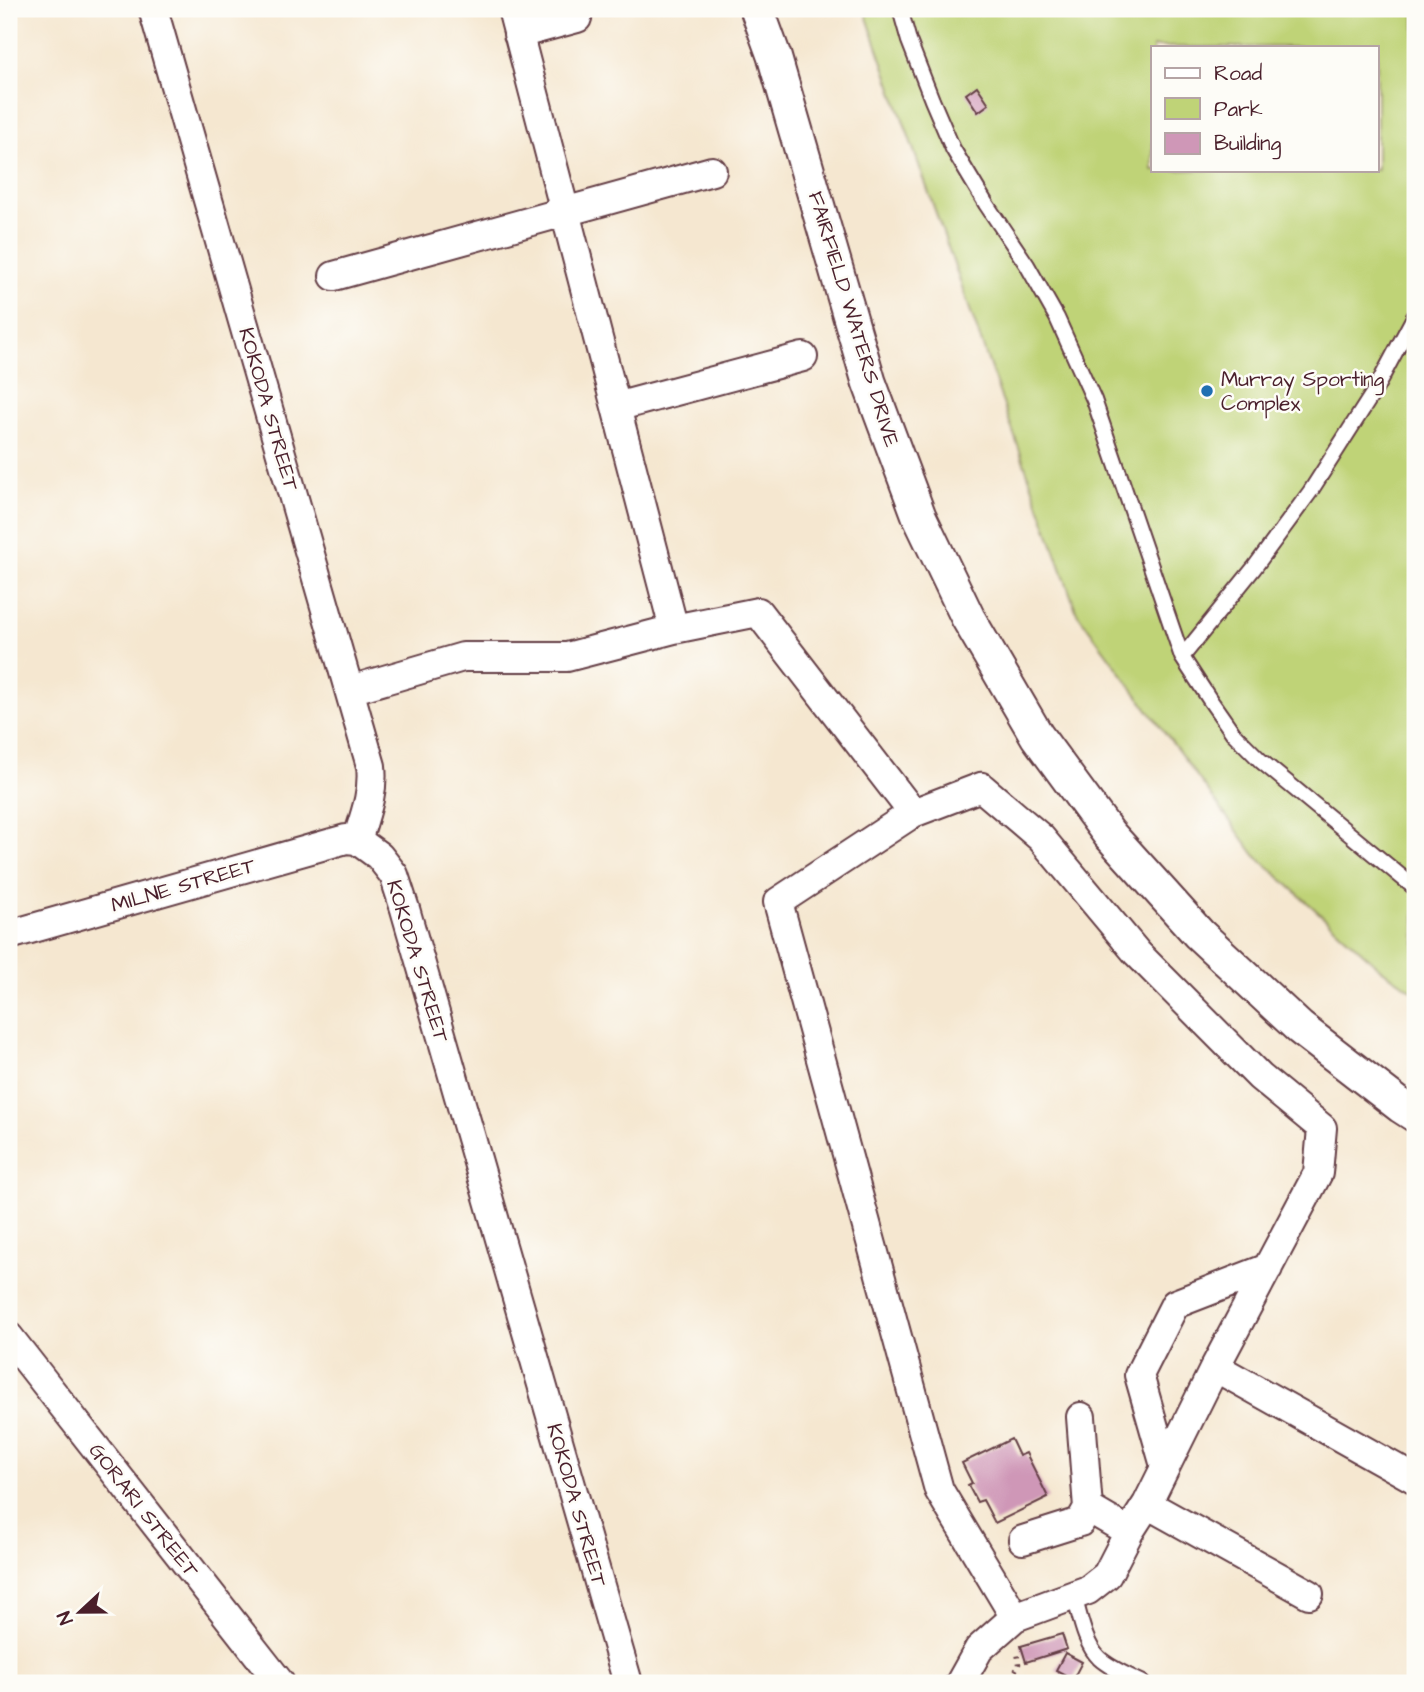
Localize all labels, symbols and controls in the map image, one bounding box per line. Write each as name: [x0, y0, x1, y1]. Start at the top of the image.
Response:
legend: [1151, 46, 1378, 172]
text: Road: [1214, 59, 1262, 88]
text: Park: [1214, 95, 1263, 124]
text: Building: [1214, 129, 1282, 160]
street label: FAIRFIELD WATERS DRIVE: [801, 188, 906, 451]
street label: KOKODA STREET: [231, 324, 306, 495]
place label: Murray Sporting Complex: [1221, 365, 1385, 419]
marker: Murray Sporting Complex: [1199, 383, 1215, 399]
street label: MILNE STREET: [108, 851, 259, 920]
street label: KOKODA STREET: [379, 876, 456, 1047]
street label: KOKODA STREET: [539, 1420, 614, 1591]
street label: GORARI STREET: [82, 1437, 206, 1584]
north arrow: [46, 1576, 116, 1646]
text: N: [51, 1607, 80, 1628]

